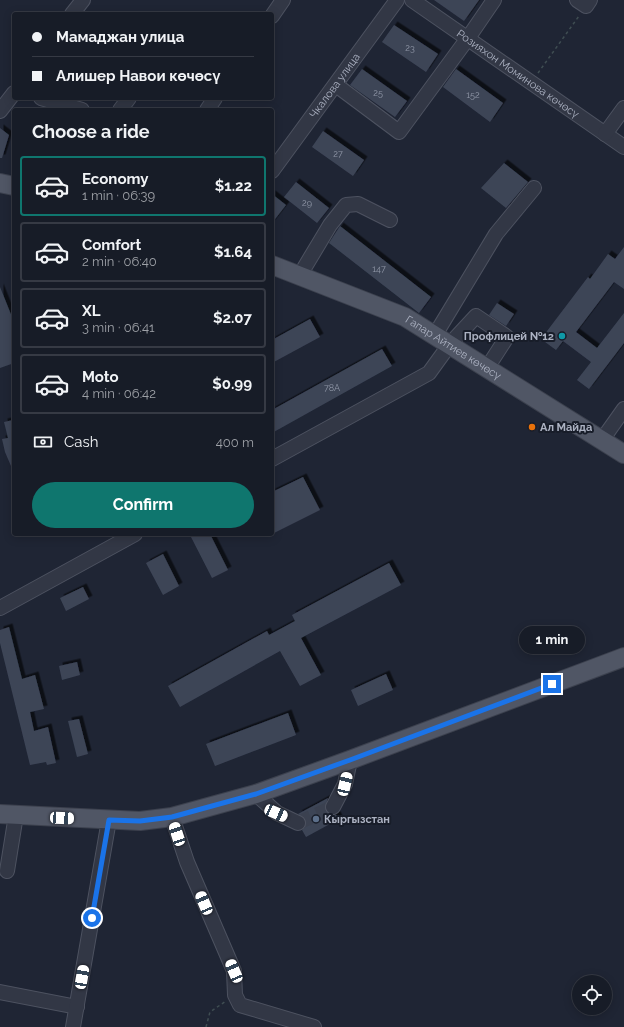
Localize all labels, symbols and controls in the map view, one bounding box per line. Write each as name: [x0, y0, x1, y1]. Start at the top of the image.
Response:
street label: Розияхон Моминова көчөсү: [454, 27, 582, 121]
text: Мамаджан улица: [56, 28, 184, 46]
house number: 23: [405, 43, 415, 53]
street label: Чкалова улица: [307, 50, 363, 120]
text: Алишер Навои көчөсү: [56, 67, 220, 85]
house number: 25: [373, 88, 383, 98]
house number: 152: [466, 90, 480, 100]
text: Choose a ride: [32, 121, 150, 142]
house number: 27: [333, 149, 343, 159]
icon: car: [34, 168, 70, 204]
text: Economy: [82, 170, 149, 188]
text: $1.22: [215, 177, 252, 195]
text: 1 min · 06:39: [82, 188, 155, 203]
house number: 29: [302, 198, 312, 208]
icon: car: [34, 234, 70, 270]
text: Comfort: [82, 236, 141, 254]
text: $1.64: [214, 243, 252, 261]
text: 2 min · 06:40: [82, 254, 157, 269]
house number: 147: [372, 264, 386, 274]
icon: car: [34, 300, 70, 336]
text: XL: [82, 302, 100, 320]
text: $2.07: [213, 309, 252, 327]
street label: Гапар Айтиев көчөсү: [403, 313, 504, 382]
text: 3 min · 06:41: [82, 320, 155, 335]
place label: Профлицей №12: [464, 330, 554, 343]
marker: Профлицей №12: [557, 331, 567, 341]
icon: car: [34, 366, 70, 402]
text: Moto: [82, 368, 119, 386]
text: $0.99: [212, 375, 252, 393]
house number: 78А: [324, 383, 340, 393]
text: 4 min · 06:42: [82, 386, 156, 401]
place label: Ал Майда: [540, 421, 592, 434]
marker: Ал Майда: [527, 422, 537, 432]
icon: cash: [32, 431, 54, 453]
text: Cash: [64, 433, 98, 451]
text: 400 m: [216, 435, 254, 450]
button: Confirm: [32, 482, 254, 528]
callout: 1 min: [519, 626, 585, 654]
text: 1 min: [536, 632, 568, 647]
route end: [543, 675, 561, 693]
car: [336, 771, 354, 797]
car: [263, 803, 289, 823]
car: [50, 811, 74, 825]
place label: Кыргызстан: [324, 813, 390, 826]
marker: Кыргызстан: [311, 814, 321, 824]
car: [168, 821, 186, 847]
car: [194, 890, 214, 916]
route start: [83, 909, 101, 927]
car: [224, 958, 244, 984]
car: [74, 964, 90, 990]
map controls: [572, 975, 612, 1015]
button: locate: [572, 975, 612, 1015]

